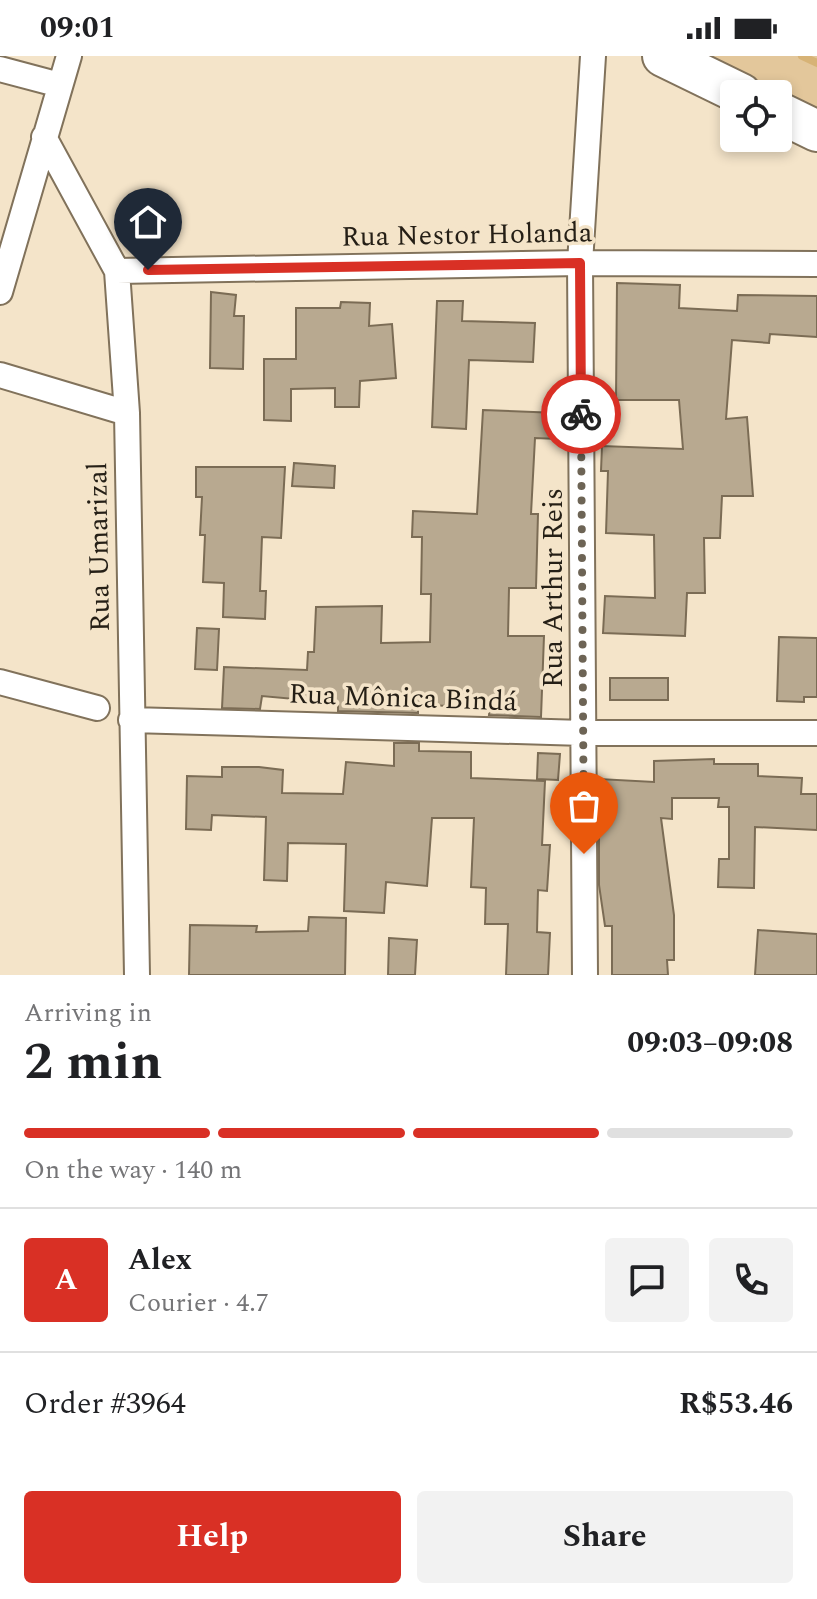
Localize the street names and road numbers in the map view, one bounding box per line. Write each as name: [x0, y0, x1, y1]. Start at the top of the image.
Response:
street label: Rua Nestor Holanda: [341, 211, 593, 259]
street label: Rua Umarizal: [76, 462, 122, 632]
street label: Rua Arthur Reis: [532, 488, 575, 688]
street label: Rua Mônica Bindá: [288, 673, 518, 723]

